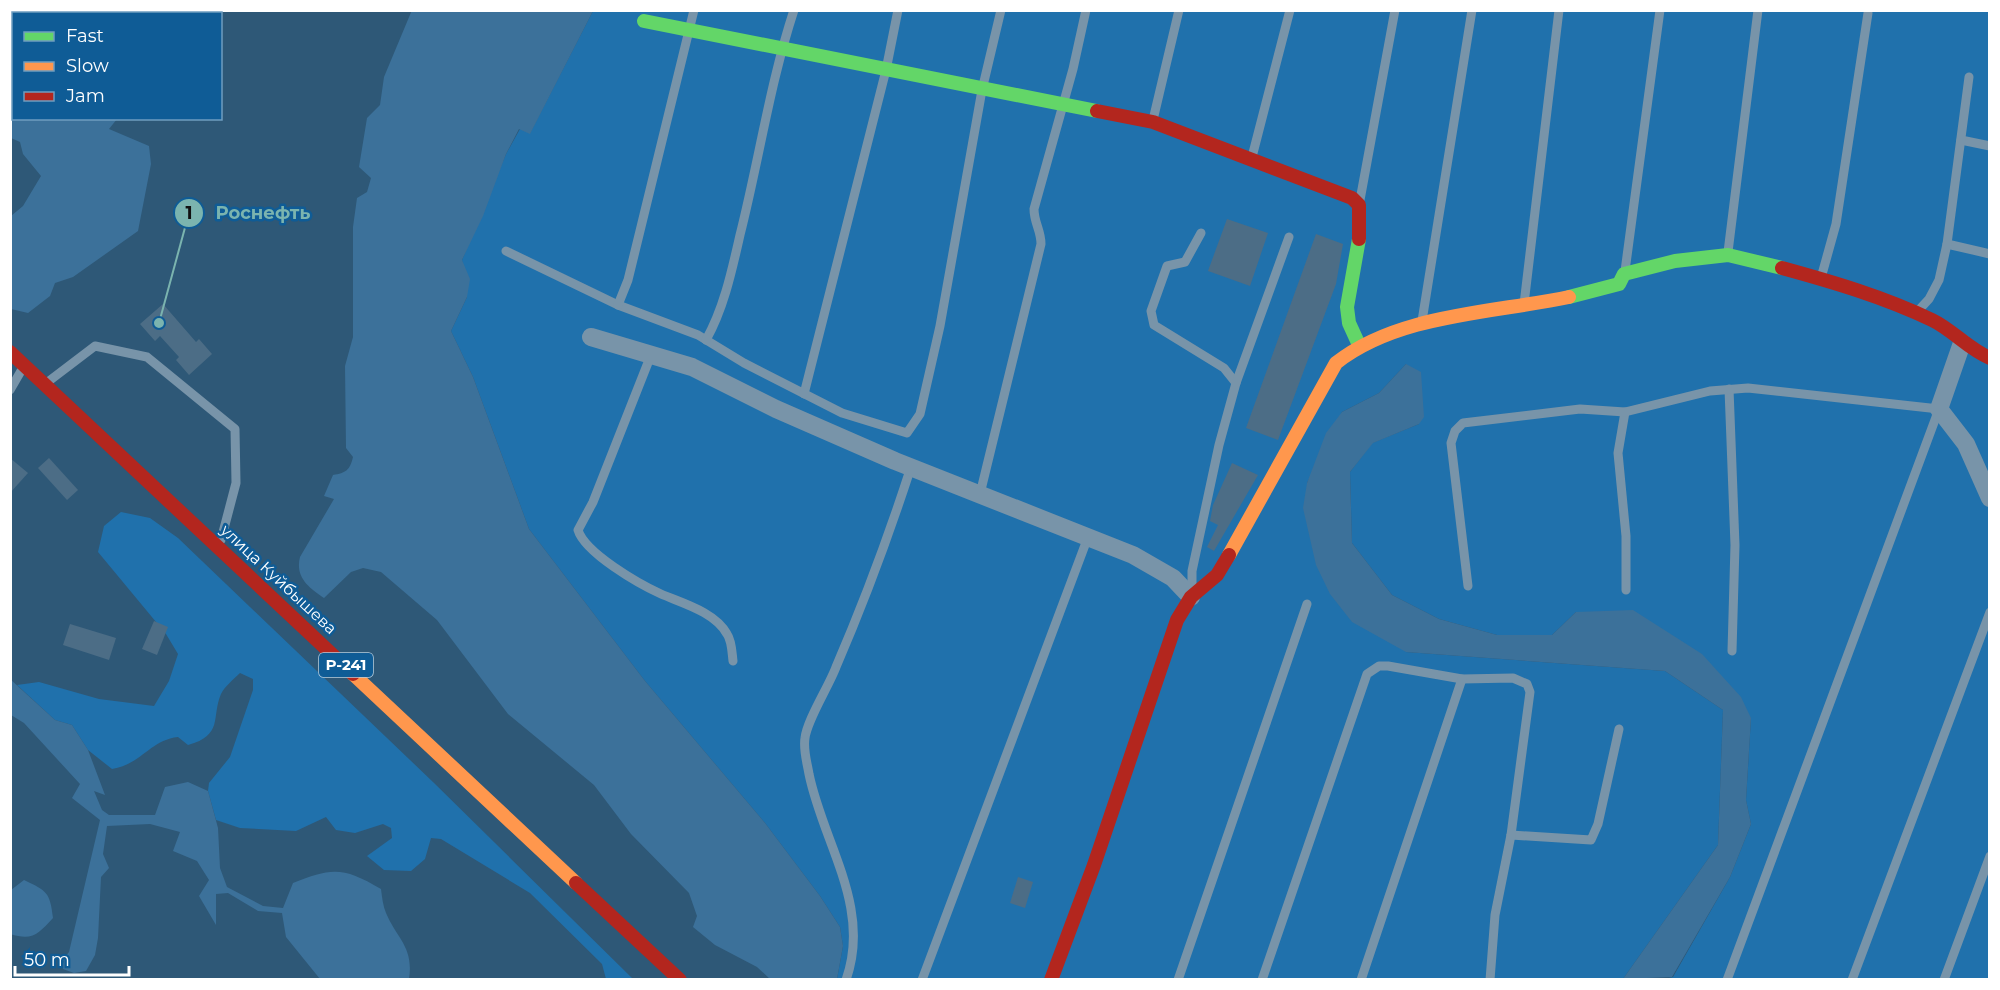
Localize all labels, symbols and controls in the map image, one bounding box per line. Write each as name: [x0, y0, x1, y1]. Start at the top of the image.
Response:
legend: [12, 12, 222, 120]
text: Fast: [66, 25, 104, 47]
text: Slow: [66, 55, 109, 77]
text: Jam: [65, 85, 105, 107]
callout: Роснефть: [174, 195, 323, 231]
text: 1: [185, 202, 193, 224]
text: Роснефть: [216, 202, 310, 224]
street label: улица Куйбышева: [216, 520, 341, 638]
road number: Р-241: [319, 653, 373, 677]
scale bar: [15, 939, 129, 977]
text: 50 m: [24, 949, 70, 971]

